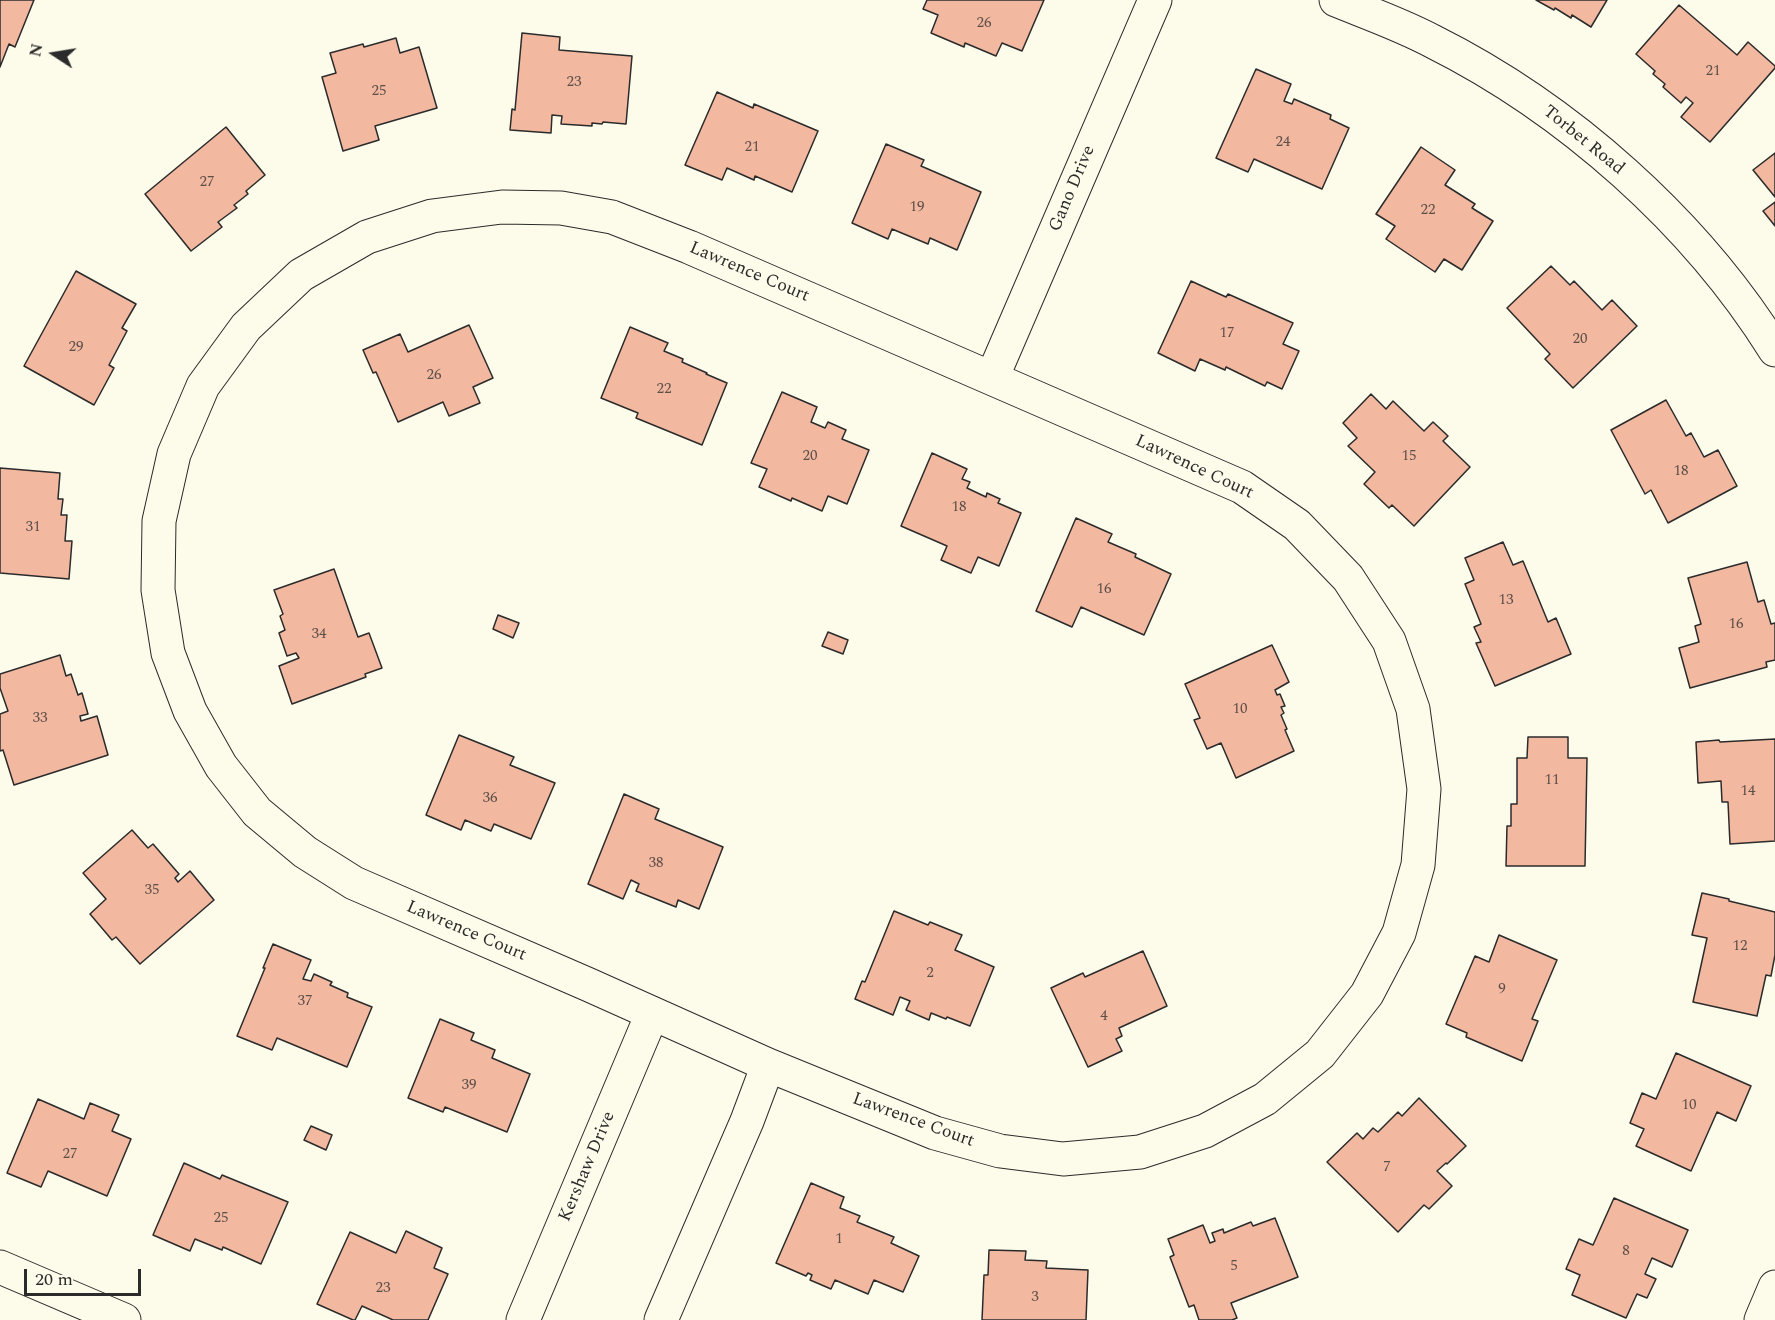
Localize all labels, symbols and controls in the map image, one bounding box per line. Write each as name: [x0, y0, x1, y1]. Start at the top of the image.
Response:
house number: 26: [977, 15, 991, 33]
north arrow: [24, 24, 84, 84]
text: N: [23, 41, 49, 59]
house number: 21: [1706, 63, 1720, 81]
house number: 23: [567, 74, 581, 92]
house number: 25: [372, 83, 386, 101]
street label: Torbet Road: [1538, 102, 1628, 180]
house number: 24: [1276, 134, 1290, 152]
house number: 21: [745, 139, 759, 157]
street label: Gano Drive: [1045, 143, 1101, 235]
house number: 27: [200, 174, 214, 192]
house number: 19: [910, 199, 924, 217]
house number: 22: [1421, 202, 1435, 220]
street label: Lawrence Court: [686, 238, 812, 308]
house number: 17: [1220, 325, 1234, 343]
house number: 20: [1573, 331, 1587, 349]
house number: 29: [69, 339, 83, 357]
house number: 26: [427, 367, 441, 385]
house number: 22: [657, 381, 671, 399]
street label: Lawrence Court: [1131, 431, 1257, 505]
house number: 20: [803, 448, 817, 466]
house number: 15: [1402, 448, 1416, 466]
house number: 18: [1674, 463, 1688, 481]
house number: 18: [952, 499, 966, 517]
house number: 31: [26, 519, 40, 537]
house number: 16: [1097, 581, 1111, 599]
house number: 13: [1499, 592, 1513, 610]
house number: 16: [1729, 616, 1743, 634]
house number: 34: [312, 626, 326, 644]
house number: 10: [1233, 701, 1247, 719]
house number: 33: [33, 710, 47, 728]
house number: 11: [1545, 772, 1559, 790]
house number: 14: [1741, 783, 1755, 801]
house number: 36: [483, 790, 497, 808]
house number: 38: [649, 855, 663, 873]
house number: 35: [145, 882, 159, 900]
street label: Lawrence Court: [403, 897, 529, 967]
house number: 12: [1733, 938, 1747, 956]
house number: 2: [926, 965, 934, 983]
house number: 9: [1498, 981, 1506, 999]
house number: 37: [298, 993, 312, 1011]
house number: 4: [1100, 1008, 1108, 1026]
house number: 39: [462, 1077, 476, 1095]
street label: Lawrence Court: [849, 1089, 977, 1153]
house number: 10: [1682, 1097, 1696, 1115]
street label: Kershaw Drive: [555, 1109, 621, 1225]
house number: 27: [63, 1146, 77, 1164]
house number: 7: [1383, 1159, 1391, 1177]
house number: 25: [214, 1210, 228, 1228]
house number: 1: [835, 1231, 843, 1249]
house number: 8: [1622, 1243, 1630, 1261]
scale bar: [27, 1257, 144, 1295]
house number: 5: [1230, 1258, 1238, 1276]
text: 20 m: [35, 1266, 73, 1293]
house number: 23: [376, 1280, 390, 1298]
house number: 3: [1031, 1289, 1039, 1307]

